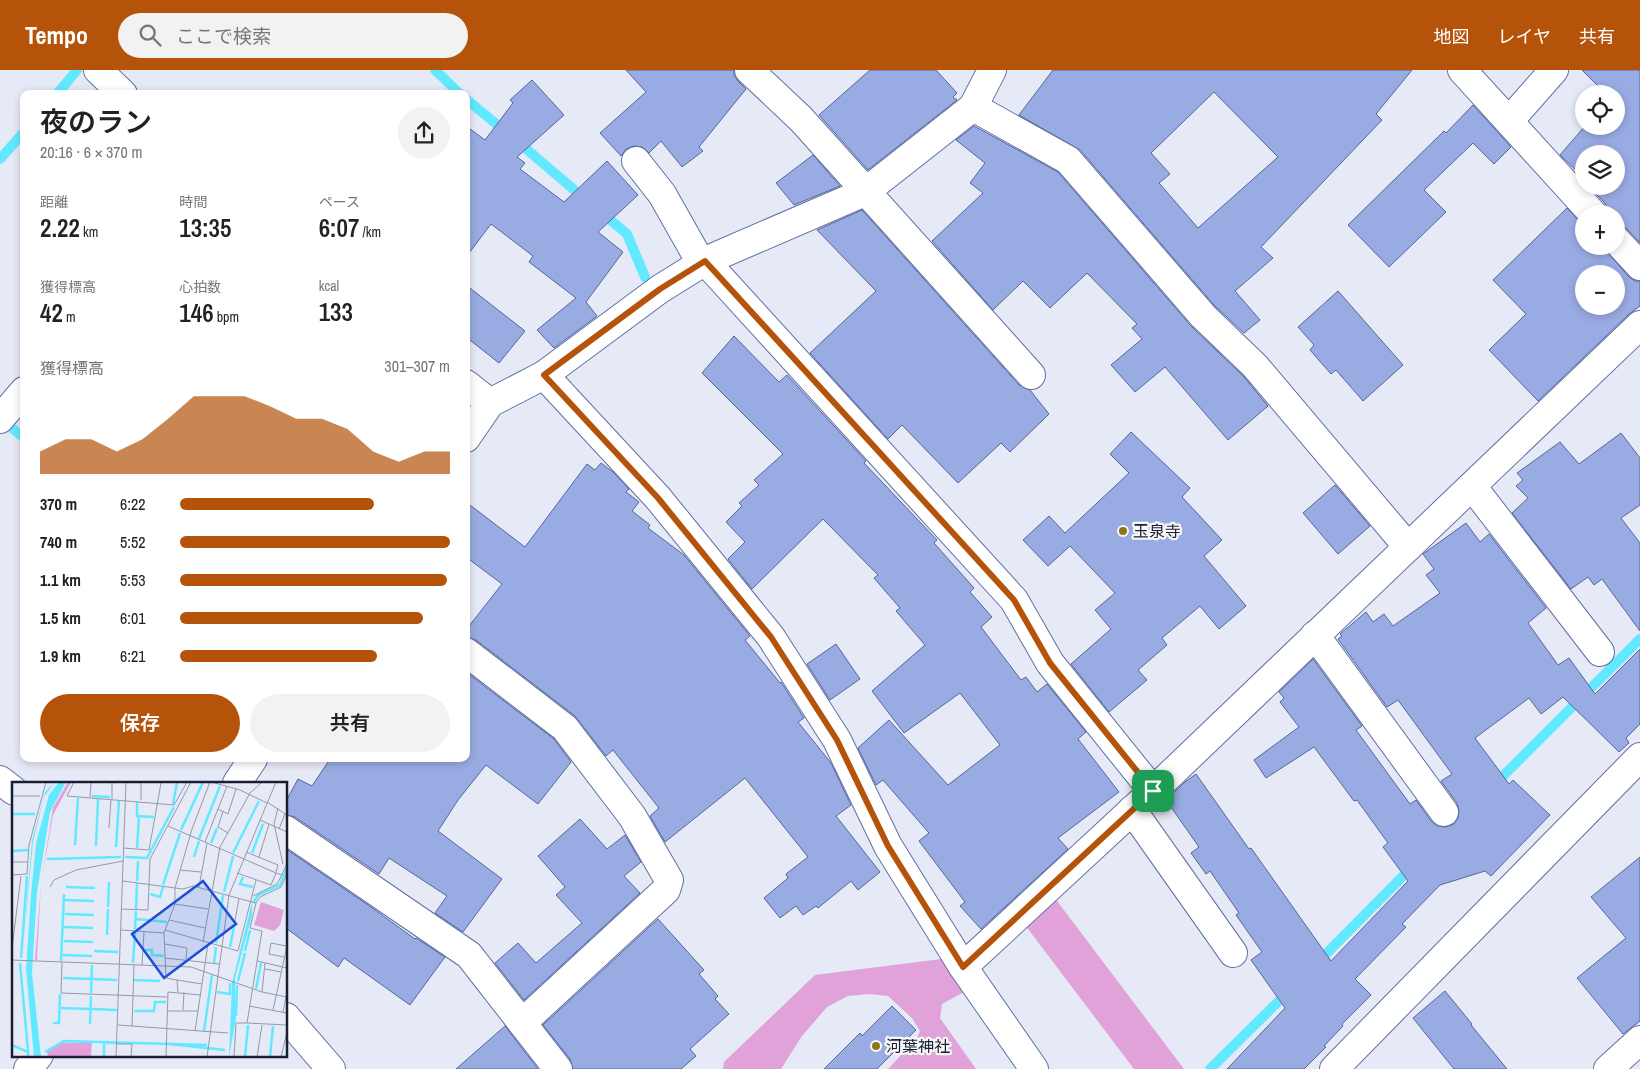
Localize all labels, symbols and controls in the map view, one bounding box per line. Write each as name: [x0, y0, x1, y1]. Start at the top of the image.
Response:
search box: [118, 13, 468, 58]
text: Tempo: [25, 19, 88, 51]
icon: search: [136, 21, 164, 49]
text: ここで検索: [176, 23, 271, 49]
text: 地図: [1434, 24, 1470, 49]
text: レイヤ: [1498, 24, 1551, 49]
text: 共有: [1579, 24, 1615, 49]
map controls: [1575, 85, 1625, 315]
button: locate: [1575, 85, 1625, 135]
text: 夜のラン: [40, 103, 152, 141]
button: share: [398, 107, 450, 159]
text: 20:16 · 6 × 370 m: [40, 141, 143, 163]
button: layers: [1575, 145, 1625, 195]
text: 距離: [40, 193, 68, 211]
text: 時間: [179, 193, 207, 211]
text: ペース: [319, 193, 360, 211]
button: +: [1575, 205, 1625, 255]
text: 2.22: [40, 211, 80, 245]
text: 13:35: [179, 211, 231, 245]
text: 6:07: [319, 211, 359, 245]
text: km: [80, 223, 98, 241]
text: /km: [359, 223, 381, 241]
button: −: [1575, 265, 1625, 315]
text: kcal: [319, 277, 339, 295]
text: 獲得標高: [40, 278, 96, 296]
text: 心拍数: [179, 278, 221, 296]
text: 133: [319, 295, 353, 329]
text: 42: [40, 296, 63, 330]
text: 146: [179, 296, 214, 330]
text: m: [63, 308, 76, 326]
text: bpm: [214, 308, 239, 326]
text: 301–307 m: [384, 355, 450, 377]
text: 獲得標高: [40, 357, 104, 379]
text: 370 m: [40, 493, 77, 515]
text: 6:22: [120, 493, 146, 515]
place label: 玉泉寺: [1133, 520, 1181, 542]
marker: 玉泉寺: [1117, 525, 1129, 537]
text: 740 m: [40, 531, 77, 553]
text: 5:52: [120, 531, 146, 553]
text: 1.1 km: [40, 569, 81, 591]
text: 5:53: [120, 569, 146, 591]
text: 1.5 km: [40, 607, 81, 629]
text: 6:01: [120, 607, 146, 629]
text: 1.9 km: [40, 645, 81, 667]
text: 6:21: [120, 645, 146, 667]
button: 保存: [40, 694, 240, 752]
button: 共有: [250, 694, 450, 752]
pin: [1132, 770, 1174, 812]
icon: arrive: [1139, 777, 1167, 805]
inset map: [12, 782, 288, 1056]
place label: 河葉神社: [886, 1035, 950, 1057]
marker: 河葉神社: [870, 1040, 882, 1052]

